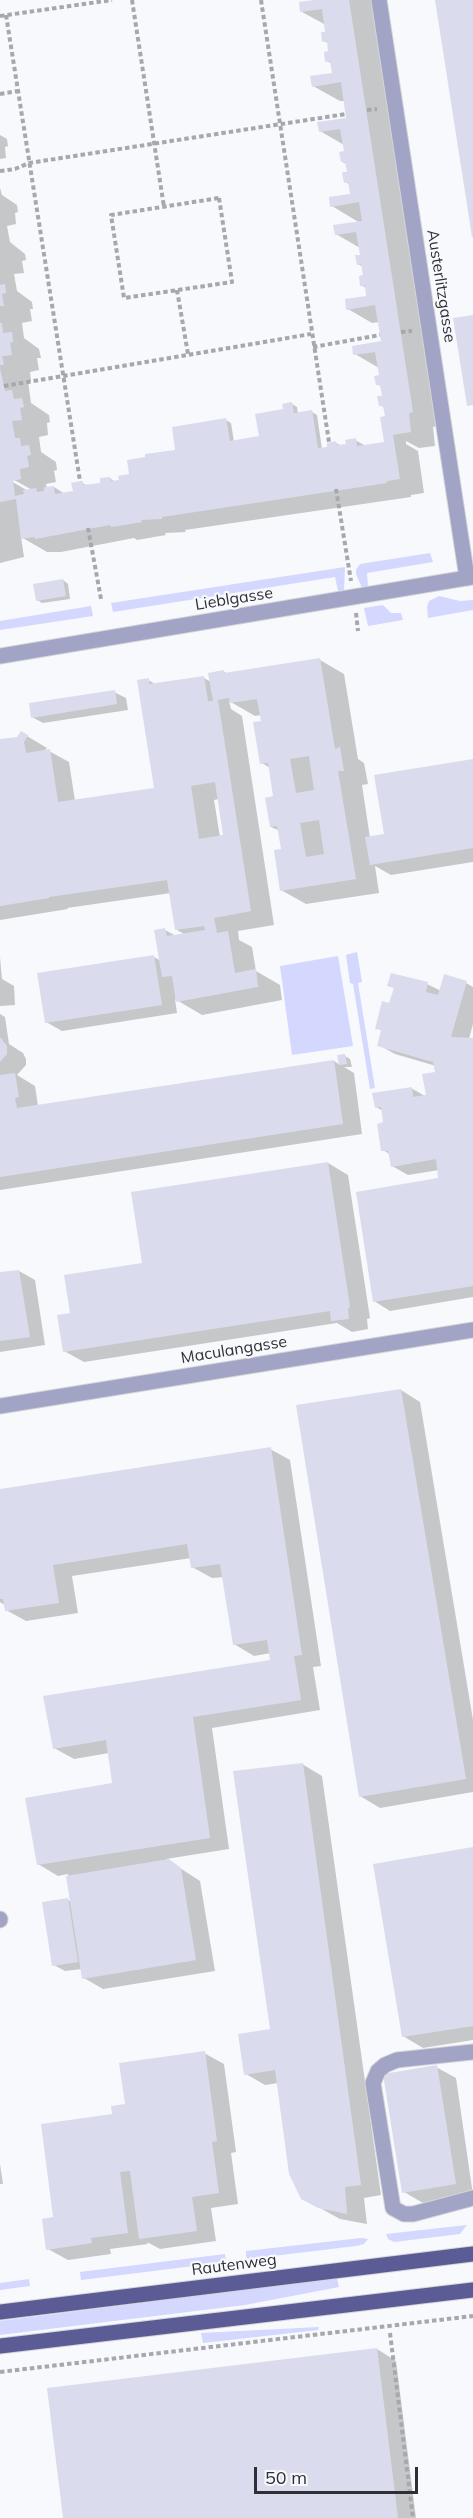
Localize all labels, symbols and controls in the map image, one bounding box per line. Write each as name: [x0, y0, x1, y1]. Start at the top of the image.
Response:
street label: Austerlitzgasse: [423, 228, 459, 344]
street label: Lieblgasse: [194, 583, 274, 615]
street label: Maculangasse: [180, 1332, 288, 1368]
street label: Rautenweg: [190, 2250, 278, 2280]
scale bar: [257, 2455, 420, 2493]
text: 50 m: [265, 2466, 307, 2489]

